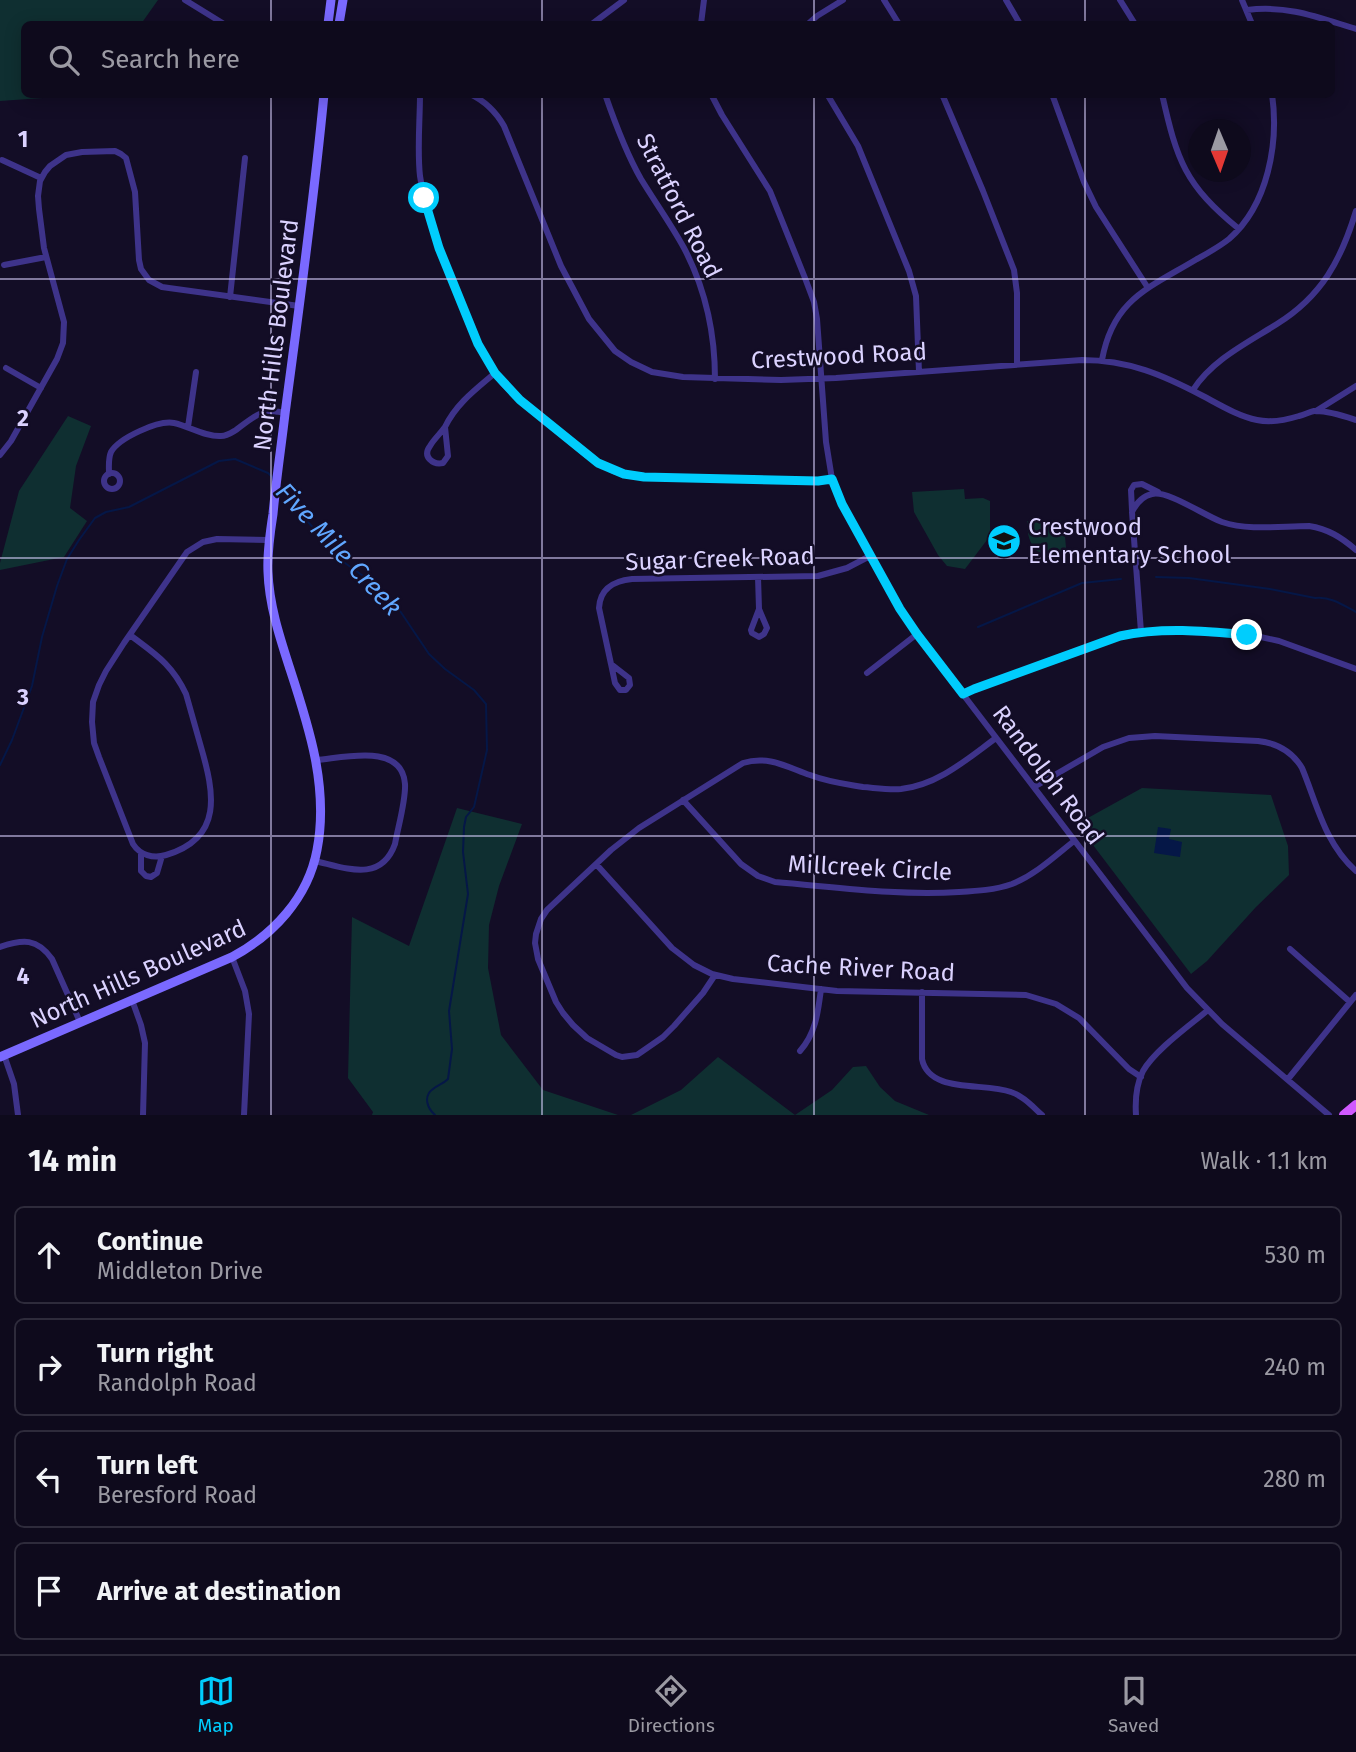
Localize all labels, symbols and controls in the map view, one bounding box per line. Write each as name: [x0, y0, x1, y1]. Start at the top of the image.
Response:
search box: [21, 21, 1335, 98]
icon: search: [45, 41, 83, 79]
text: Search here: [101, 44, 240, 75]
north arrow: [1188, 119, 1251, 182]
text: 1: [18, 125, 28, 153]
street label: Stratford Road: [631, 129, 727, 283]
route start: [408, 182, 439, 213]
street label: North Hills Boulevard: [248, 217, 304, 453]
street label: Crestwood Road: [750, 337, 928, 375]
text: 2: [17, 404, 29, 432]
water label: Five Mile Creek: [269, 476, 408, 622]
place label: Crestwood Elementary School: [1028, 513, 1231, 569]
school or university icon: Crestwood Elementary School: [985, 522, 1023, 560]
street label: Sugar Creek Road: [625, 542, 815, 576]
route end: [1231, 619, 1262, 650]
text: 3: [16, 683, 29, 711]
street label: Randolph Road: [987, 700, 1109, 850]
street label: Millcreek Circle: [787, 850, 953, 886]
street label: North Hills Boulevard: [26, 914, 250, 1034]
street label: Cache River Road: [766, 949, 956, 987]
text: 4: [17, 962, 30, 990]
text: 14 min: [28, 1143, 117, 1179]
text: Walk · 1.1 km: [1200, 1147, 1328, 1175]
text: Continue: [97, 1226, 203, 1257]
icon: ahead: [30, 1236, 68, 1274]
text: 530 m: [1265, 1241, 1326, 1269]
text: Middleton Drive: [97, 1257, 263, 1285]
text: Turn right: [97, 1338, 214, 1369]
icon: right: [30, 1348, 68, 1386]
text: 240 m: [1264, 1353, 1326, 1381]
text: Randolph Road: [97, 1369, 257, 1397]
text: Turn left: [97, 1450, 198, 1481]
icon: left: [30, 1460, 68, 1498]
text: 280 m: [1263, 1465, 1326, 1493]
text: Beresford Road: [97, 1481, 257, 1509]
icon: arrive: [30, 1572, 68, 1610]
text: Arrive at destination: [97, 1576, 341, 1607]
tab: Map: [197, 1672, 235, 1737]
tab: Directions: [628, 1672, 715, 1737]
tab: Saved: [1108, 1672, 1159, 1737]

